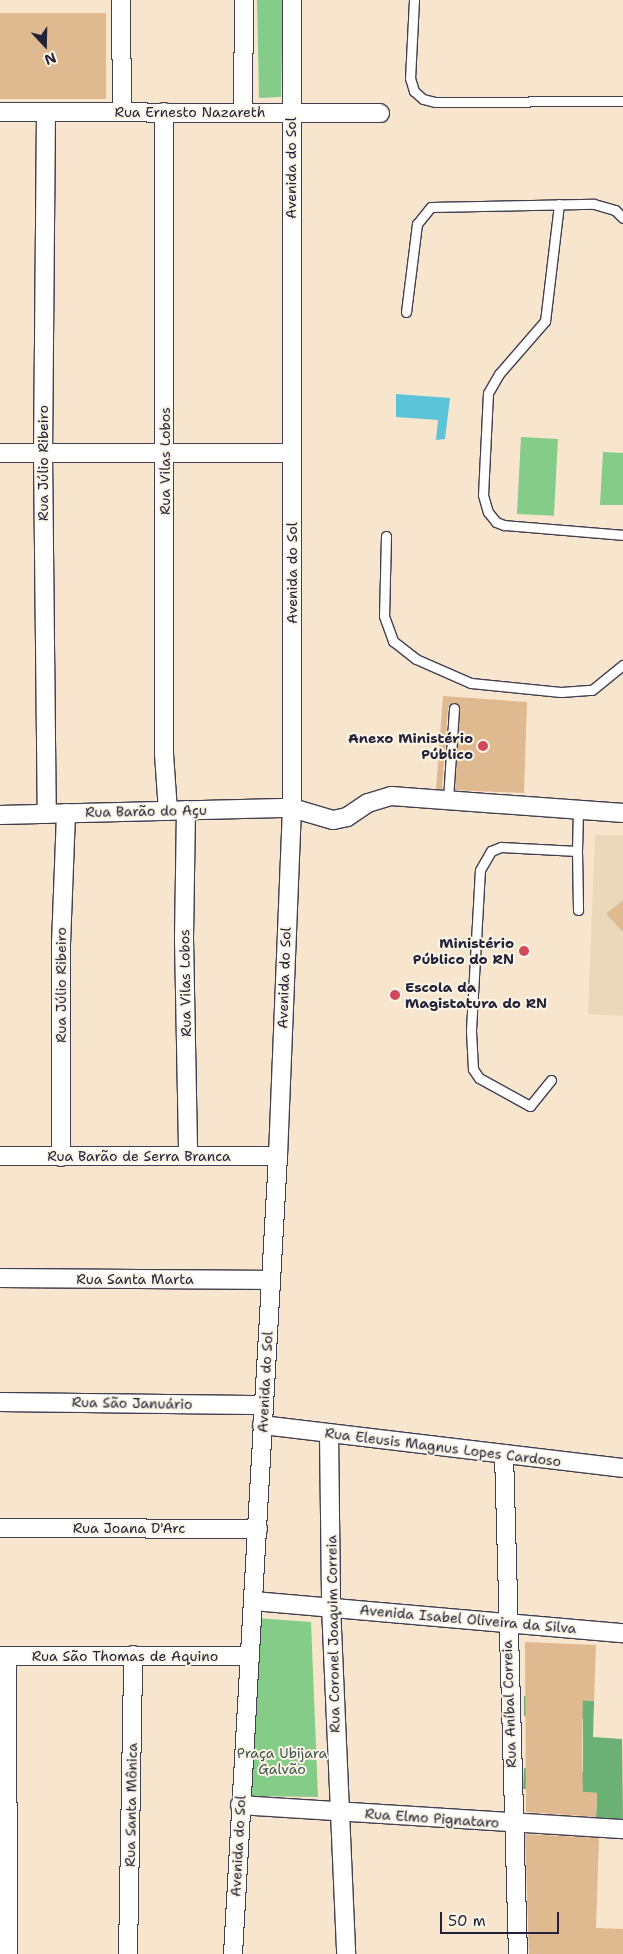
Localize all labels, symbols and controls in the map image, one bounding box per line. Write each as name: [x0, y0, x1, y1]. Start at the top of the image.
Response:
north arrow: [20, 20, 70, 70]
text: N: [42, 49, 59, 69]
street label: Rua Ernesto Nazareth: [115, 104, 265, 120]
street label: Avenida do Sol: [283, 117, 299, 219]
street label: Rua Júlio Ribeiro: [35, 405, 51, 521]
street label: Rua Vilas Lobos: [157, 407, 173, 515]
street label: Avenida do Sol: [284, 522, 300, 624]
place label: Anexo Ministério Público: [348, 730, 473, 762]
marker: Anexo Ministério Público: [477, 740, 489, 752]
street label: Rua Barão do Açu: [85, 802, 207, 820]
street label: Rua Júlio Ribeiro: [53, 927, 69, 1043]
street label: Avenida do Sol: [274, 927, 294, 1029]
street label: Rua Vilas Lobos: [176, 929, 194, 1037]
place label: Ministério Público do RN: [413, 935, 514, 968]
marker: Ministério Público do RN: [518, 945, 530, 957]
place label: Escola da Magistatura do RN: [405, 979, 547, 1012]
marker: Escola da Magistatura do RN: [389, 989, 401, 1001]
street label: Rua Barão de Serra Branca: [47, 1148, 231, 1164]
street label: Rua Santa Marta: [76, 1271, 194, 1287]
street label: Avenida do Sol: [254, 1331, 276, 1433]
street label: Rua São Januário: [72, 1394, 192, 1412]
street label: Rua Eleusis Magnus Lopes Cardoso: [324, 1424, 562, 1470]
street label: Rua Joana D'Arc: [73, 1520, 185, 1536]
street label: Rua Coronel Joaquim Correia: [323, 1535, 343, 1733]
street label: Avenida Isabel Oliveira da Silva: [359, 1601, 577, 1637]
street label: Rua Aníbal Correia: [498, 1640, 520, 1768]
street label: Rua São Thomas de Aquino: [32, 1648, 218, 1664]
street label: Rua Santa Mônica: [122, 1743, 140, 1867]
park label: Praça Ubijara Galvão: [237, 1745, 327, 1778]
street label: Avenida do Sol: [227, 1795, 249, 1897]
street label: Rua Elmo Pignataro: [364, 1805, 500, 1831]
scale bar: [443, 1902, 562, 1934]
text: 50 m: [448, 1911, 486, 1931]

